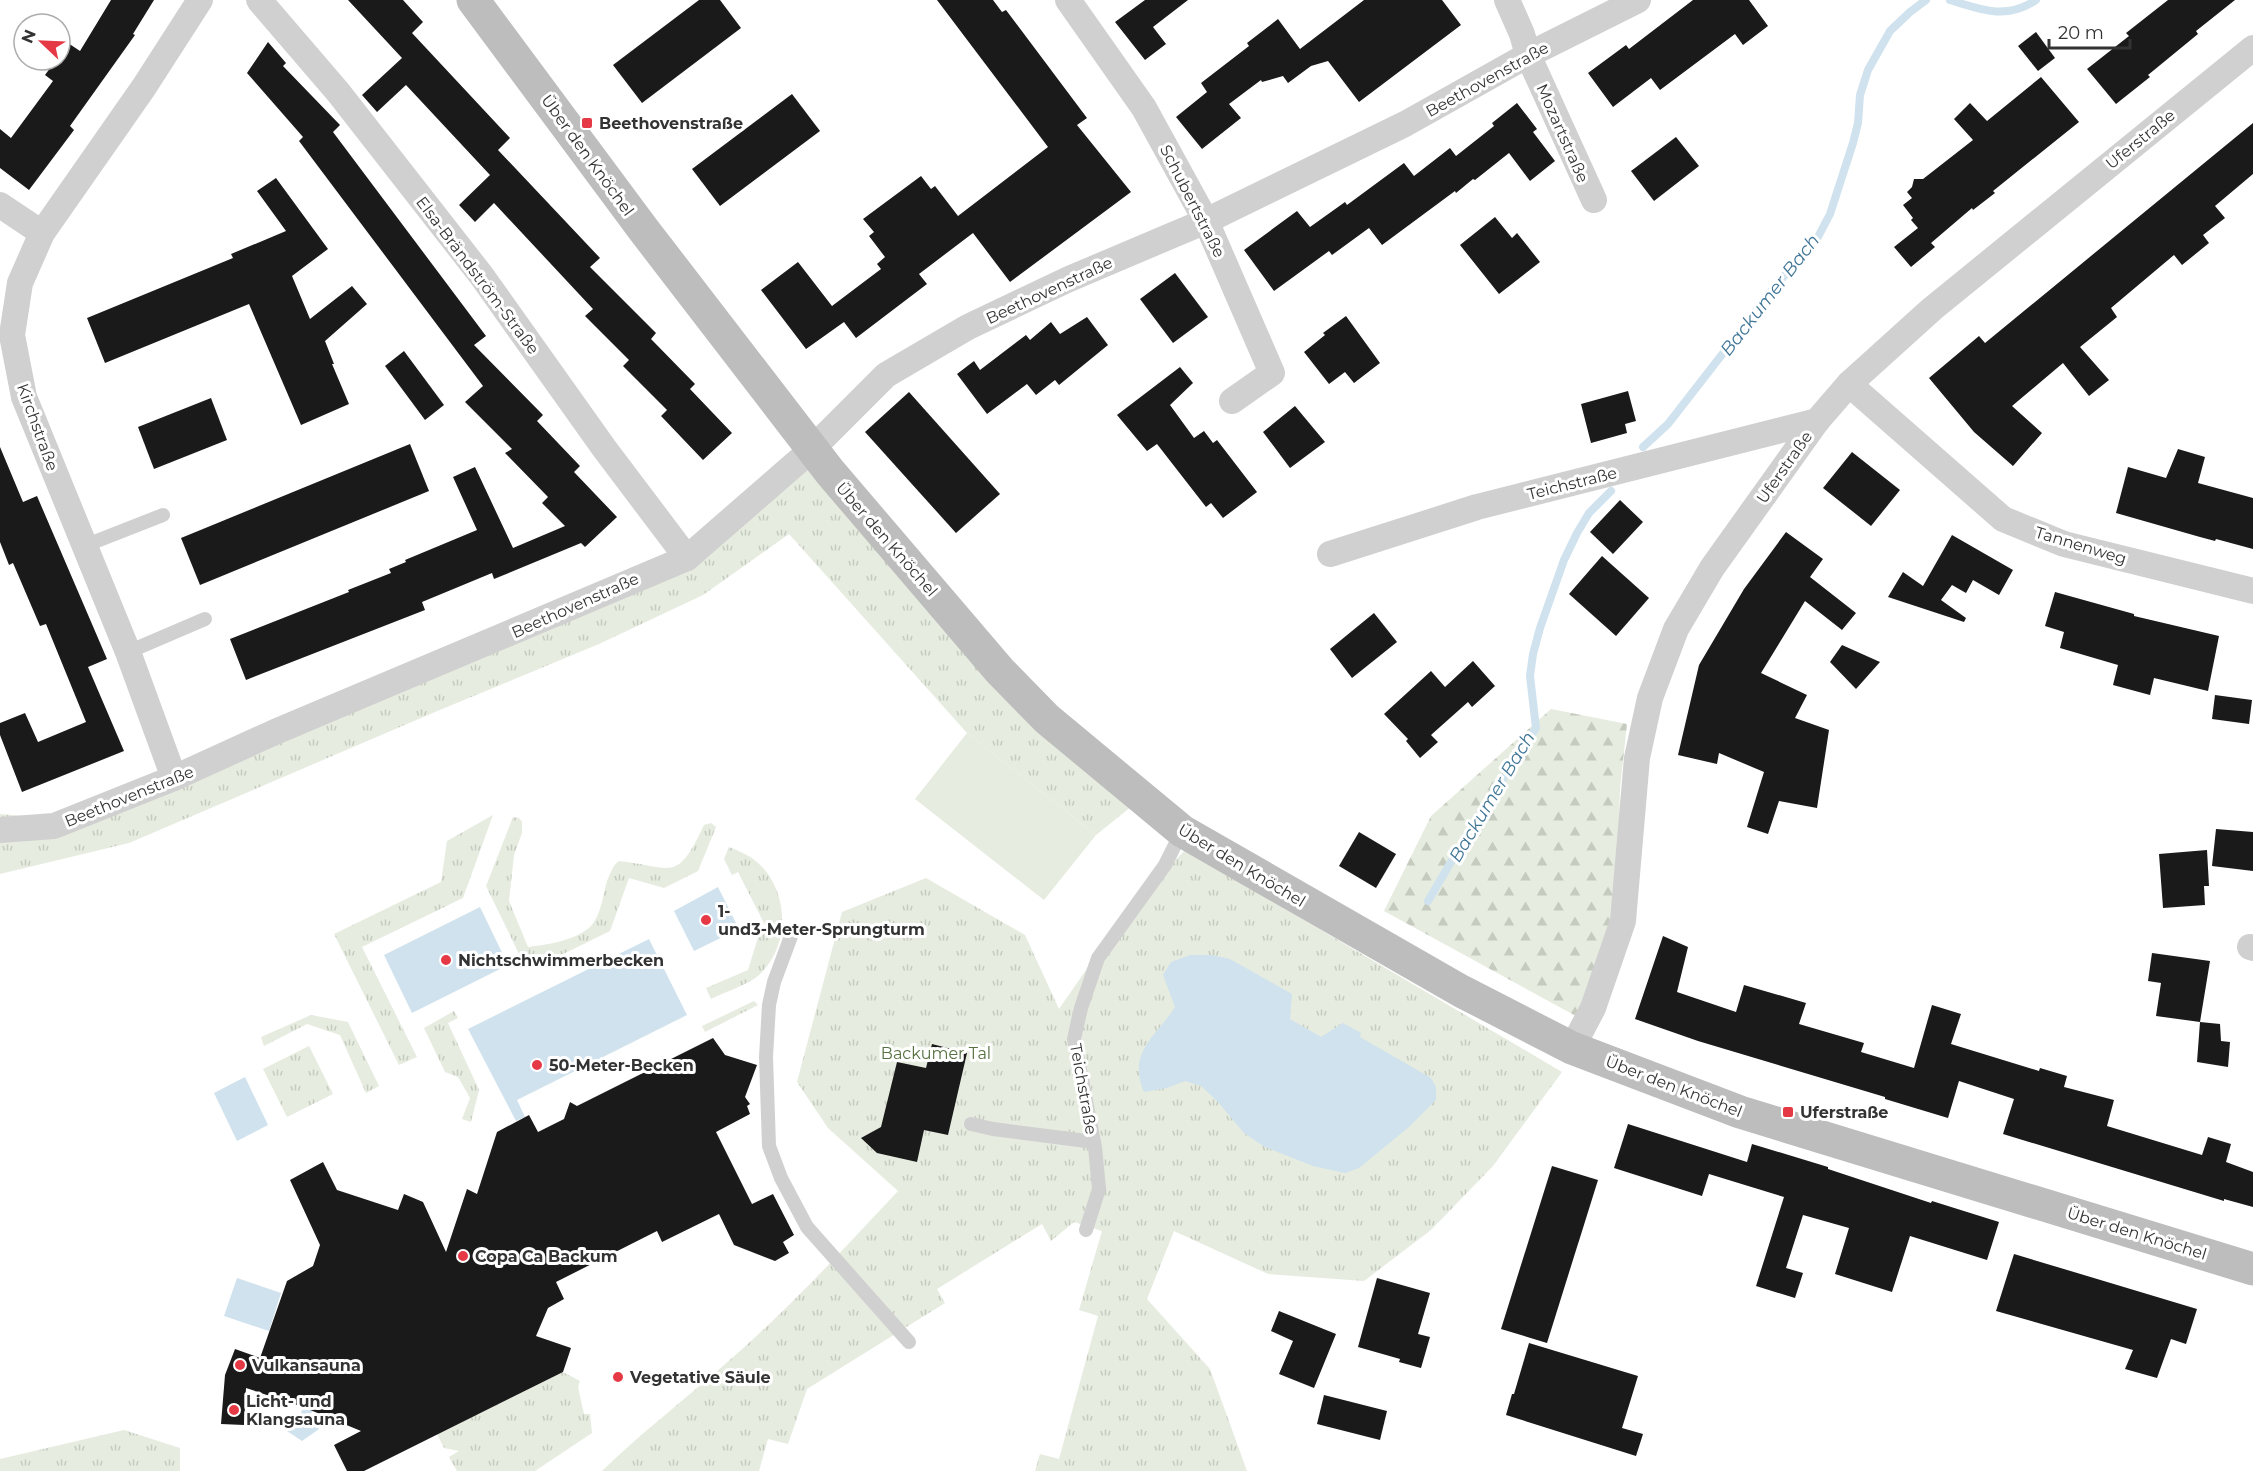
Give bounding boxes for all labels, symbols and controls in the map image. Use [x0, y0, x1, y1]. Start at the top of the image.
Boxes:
north arrow [12, 12, 72, 72]
scale bar [2049, 12, 2130, 50]
text: 20 m [2058, 22, 2104, 44]
text: N [17, 27, 40, 46]
street label: Beethovenstraße [1423, 38, 1552, 121]
street label: Mozartstraße [1532, 81, 1593, 185]
street label: Über den Knöchel [537, 90, 639, 220]
street label: Uferstraße [2102, 106, 2179, 173]
place label: Beethovenstraße [599, 114, 743, 133]
marker: Beethovenstraße [580, 116, 594, 130]
street label: Schubertstraße [1156, 142, 1229, 261]
street label: Elsa-Brändström-Straße [412, 193, 543, 358]
water label: Backumer Bach [1716, 230, 1824, 360]
street label: Beethovenstraße [983, 253, 1115, 328]
street label: Kirchstraße [13, 381, 62, 473]
street label: Uferstraße [1753, 427, 1816, 507]
street label: Teichstraße [1525, 463, 1619, 504]
street label: Über den Knöchel [832, 478, 942, 600]
street label: Tannenweg [2033, 523, 2129, 568]
street label: Beethovenstraße [509, 569, 642, 642]
water label: Backumer Bach [1444, 728, 1540, 866]
street label: Beethovenstraße [62, 762, 196, 831]
street label: Über den Knöchel [1175, 819, 1309, 911]
place label: 1- und3-Meter-Sprungturm [718, 902, 925, 939]
marker: 1- und3-Meter-Sprungturm [699, 913, 713, 927]
place label: Nichtschwimmerbecken [458, 951, 664, 970]
marker: Nichtschwimmerbecken [439, 953, 453, 967]
street label: Teichstraße [1066, 1042, 1101, 1136]
park label: Backumer Tal [881, 1044, 991, 1063]
street label: Über den Knöchel [1603, 1051, 1745, 1121]
place label: 50-Meter-Becken [549, 1056, 694, 1075]
marker: 50-Meter-Becken [530, 1058, 544, 1072]
place label: Uferstraße [1800, 1103, 1888, 1122]
marker: Uferstraße [1781, 1105, 1795, 1119]
street label: Über den Knöchel [2065, 1202, 2209, 1264]
place label: Copa Ca Backum [475, 1247, 618, 1266]
marker: Copa Ca Backum [456, 1249, 470, 1263]
place label: Vulkansauna [251, 1356, 361, 1375]
marker: Vulkansauna [233, 1358, 247, 1372]
place label: Vegetative Säule [629, 1368, 771, 1387]
marker: Vegetative Säule [611, 1370, 625, 1384]
place label: Licht- und Klangsauna [246, 1392, 345, 1429]
marker: Licht- und Klangsauna [227, 1403, 241, 1417]

